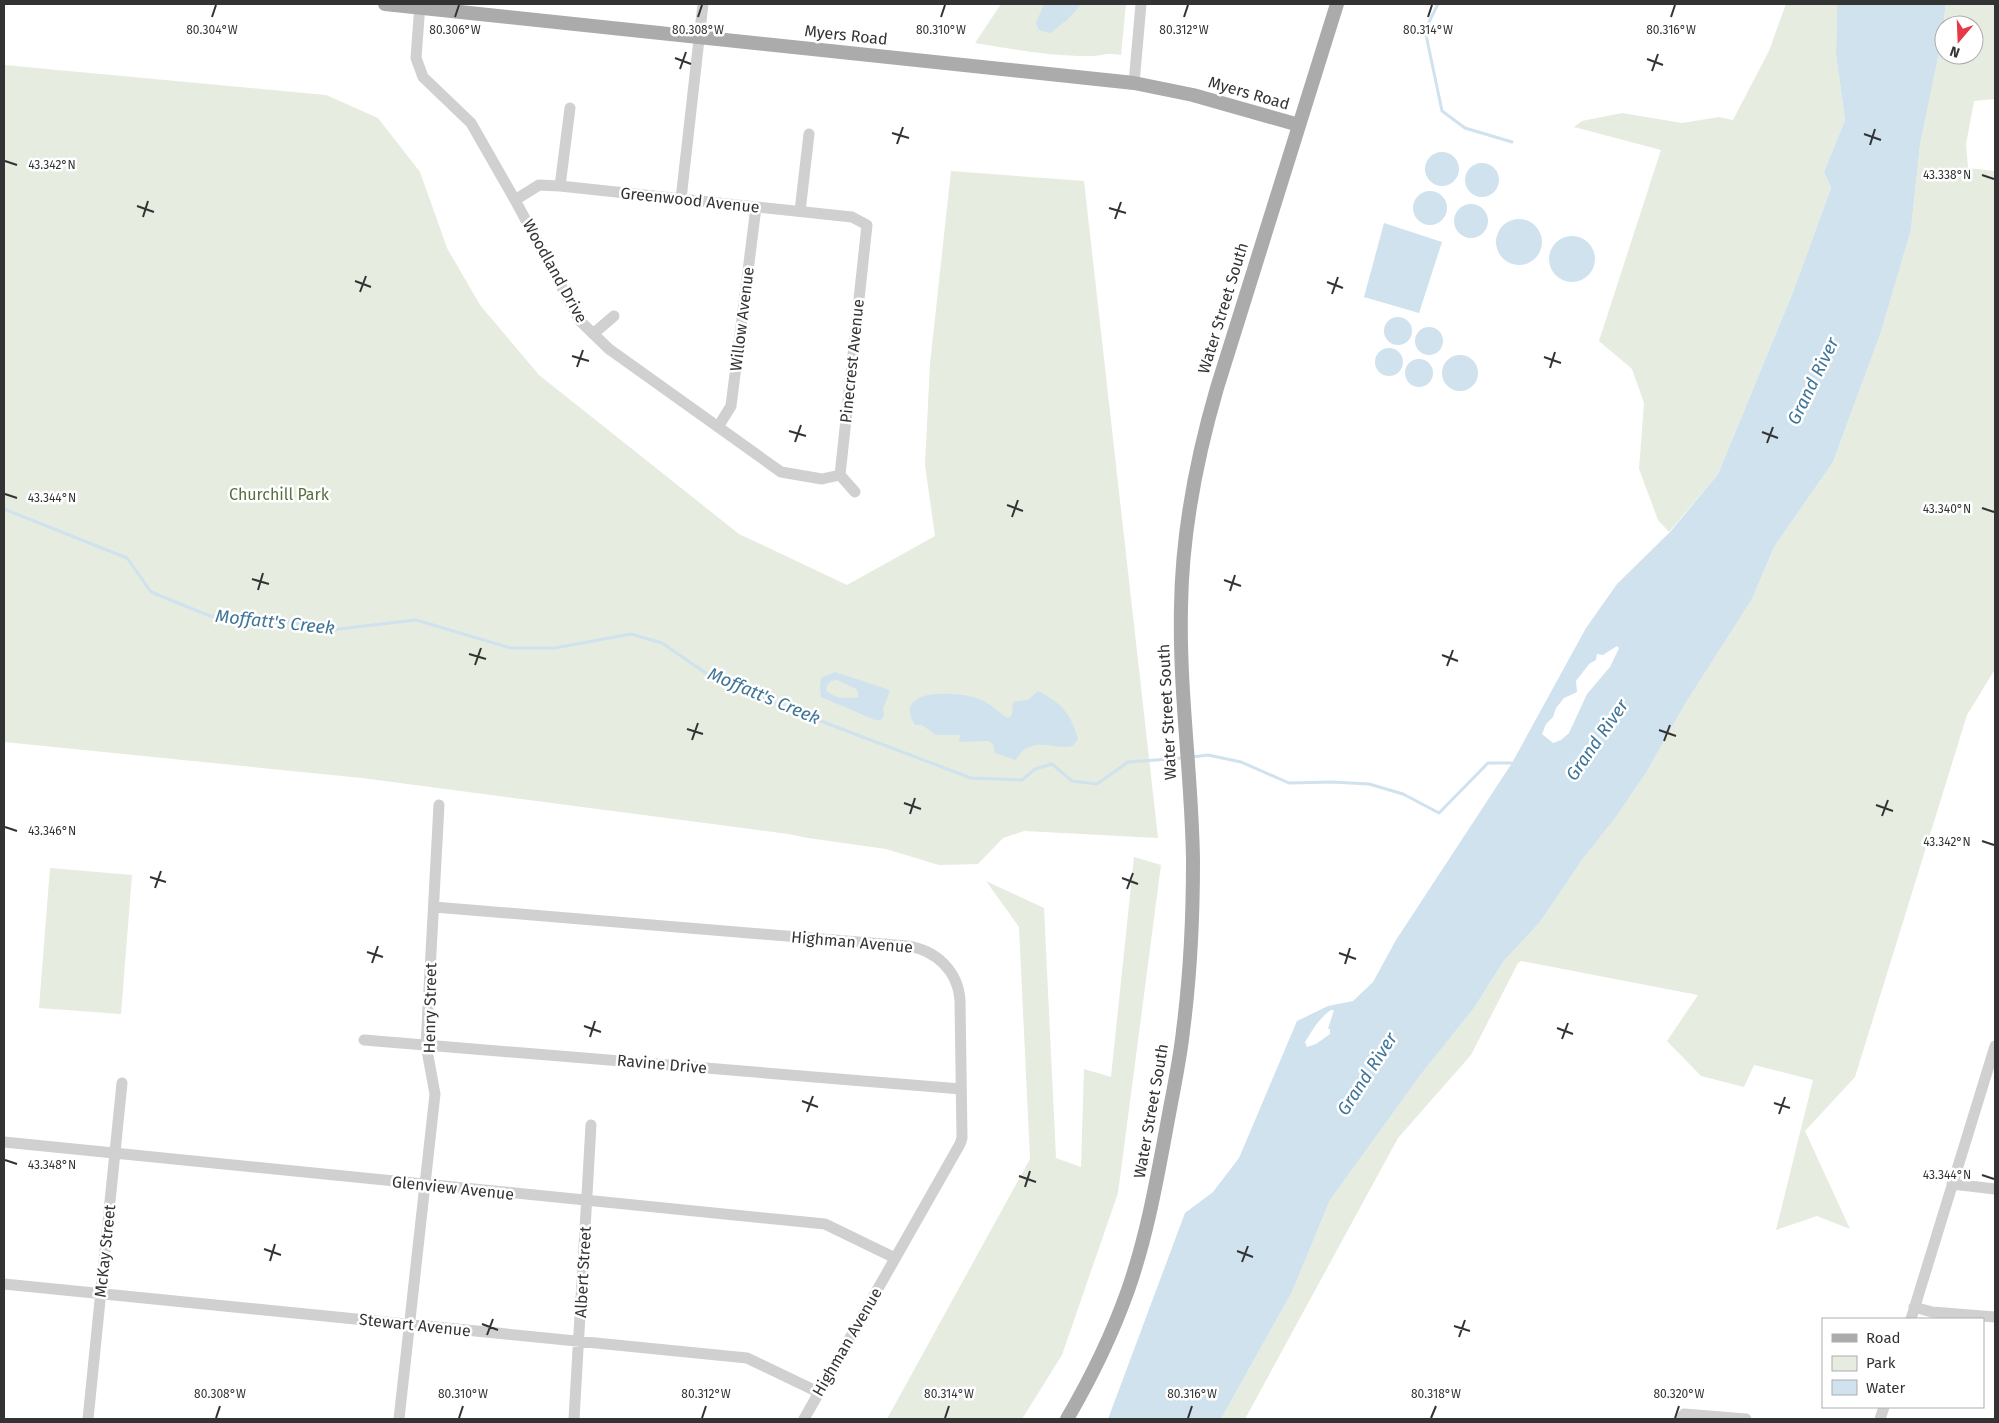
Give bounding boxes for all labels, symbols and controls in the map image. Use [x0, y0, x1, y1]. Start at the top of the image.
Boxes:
north arrow [1934, 15, 1984, 65]
street label: Myers Road [803, 21, 889, 49]
text: 80.304°W [186, 23, 238, 37]
text: 80.306°W [429, 23, 481, 37]
text: 80.308°W [672, 23, 724, 37]
text: 80.310°W [916, 23, 966, 37]
text: 80.312°W [1159, 23, 1209, 37]
text: 80.314°W [1403, 23, 1453, 37]
text: 80.316°W [1646, 23, 1696, 37]
text: N [1948, 42, 1962, 61]
street label: Myers Road [1206, 72, 1292, 114]
text: 43.342°N [28, 158, 76, 172]
text: 43.338°N [1923, 168, 1971, 182]
street label: Greenwood Avenue [620, 183, 760, 217]
street label: Woodland Drive [519, 216, 591, 326]
street label: Water Street South [1194, 240, 1252, 376]
street label: Willow Avenue [726, 266, 758, 372]
street label: Pinecrest Avenue [836, 298, 868, 424]
water label: Grand River [1782, 333, 1844, 428]
park label: Churchill Park [229, 485, 330, 504]
text: 43.344°N [28, 491, 76, 505]
text: 43.340°N [1923, 502, 1971, 516]
water label: Moffatt's Creek [214, 605, 336, 639]
street label: Water Street South [1154, 643, 1180, 781]
water label: Moffatt's Creek [705, 662, 824, 730]
water label: Grand River [1561, 694, 1634, 785]
text: 43.346°N [28, 824, 76, 838]
text: 43.342°N [1923, 835, 1971, 849]
street label: Highman Avenue [790, 927, 914, 957]
street label: Henry Street [420, 962, 440, 1054]
water label: Grand River [1332, 1028, 1402, 1119]
street label: Water Street South [1130, 1042, 1172, 1180]
street label: Ravine Drive [616, 1051, 708, 1077]
text: 43.348°N [28, 1158, 76, 1172]
text: 43.344°N [1923, 1168, 1971, 1182]
street label: Glenview Avenue [391, 1172, 515, 1204]
street label: McKay Street [91, 1203, 119, 1298]
street label: Albert Street [571, 1226, 595, 1318]
street label: Highman Avenue [808, 1284, 886, 1400]
street label: Stewart Avenue [358, 1310, 472, 1340]
legend [1822, 1318, 1984, 1408]
text: Road [1866, 1329, 1901, 1347]
text: Park [1866, 1354, 1896, 1372]
text: Water [1866, 1379, 1905, 1397]
text: 80.308°W [194, 1387, 246, 1401]
text: 80.310°W [438, 1387, 488, 1401]
text: 80.312°W [681, 1387, 731, 1401]
text: 80.314°W [924, 1387, 974, 1401]
text: 80.316°W [1167, 1387, 1217, 1401]
text: 80.318°W [1411, 1387, 1461, 1401]
text: 80.320°W [1654, 1387, 1705, 1401]

